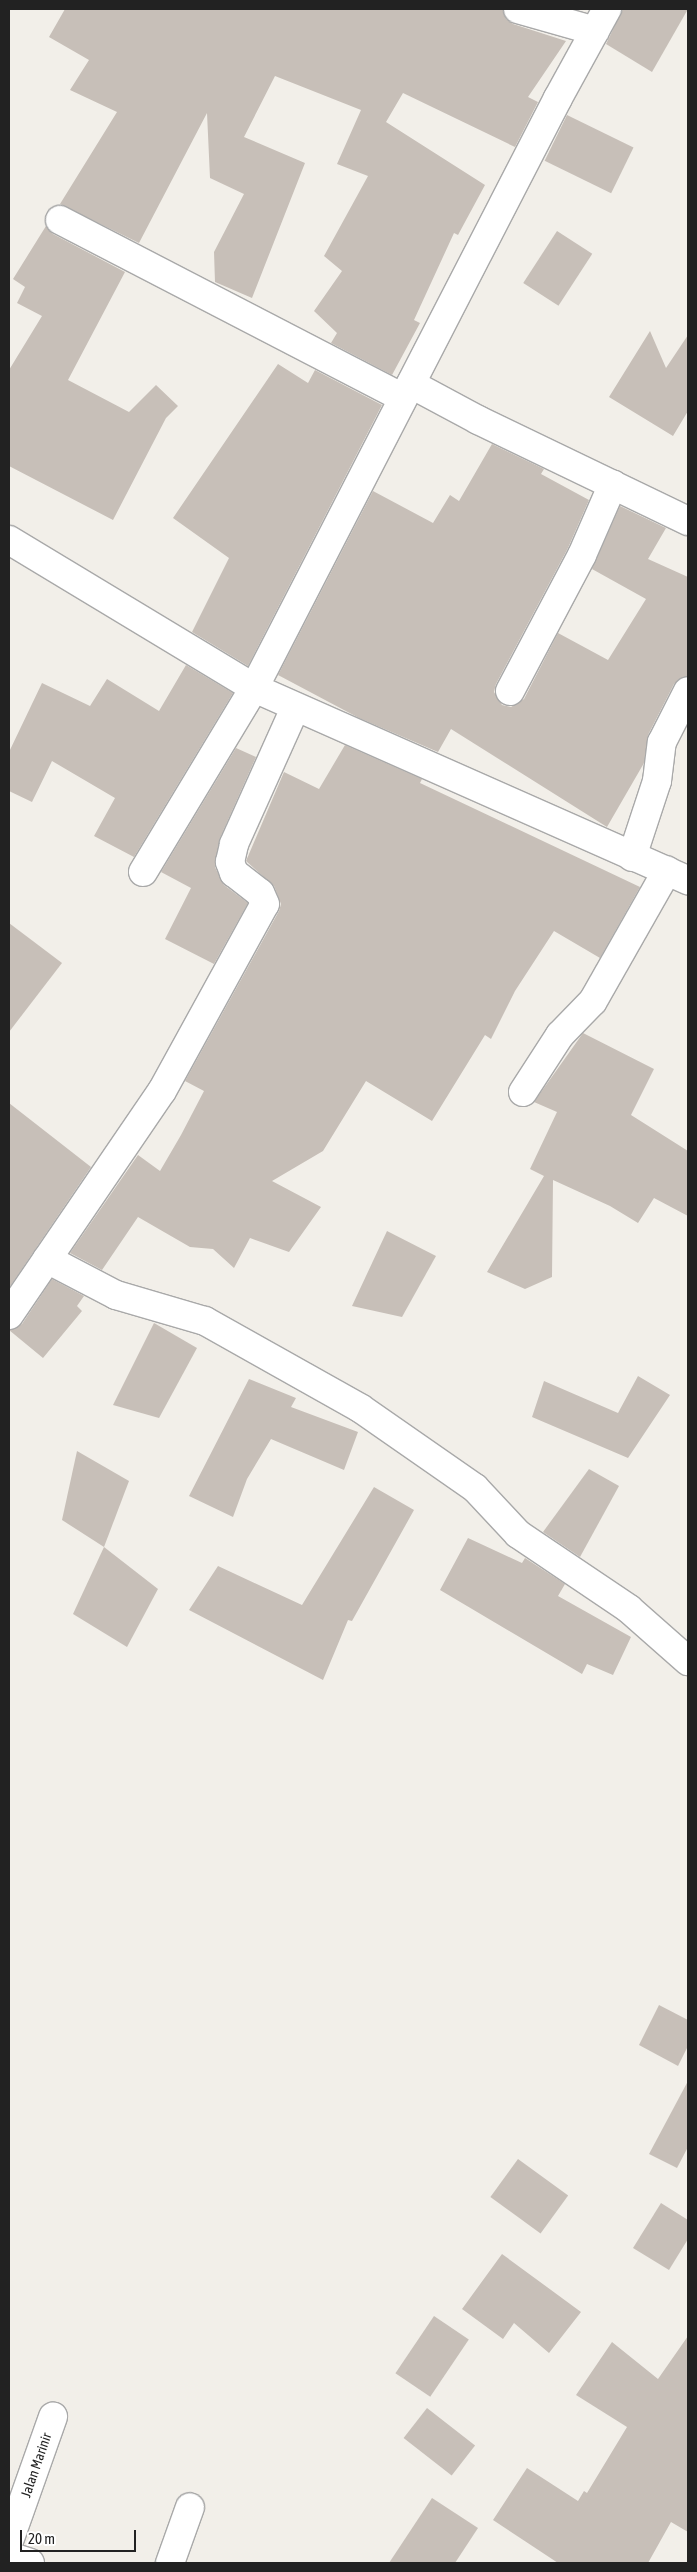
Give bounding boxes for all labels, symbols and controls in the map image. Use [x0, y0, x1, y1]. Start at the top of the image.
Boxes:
street label: Jalan Marinir [17, 2430, 55, 2500]
scale bar [22, 2520, 139, 2552]
text: 20 m [28, 2530, 55, 2547]

